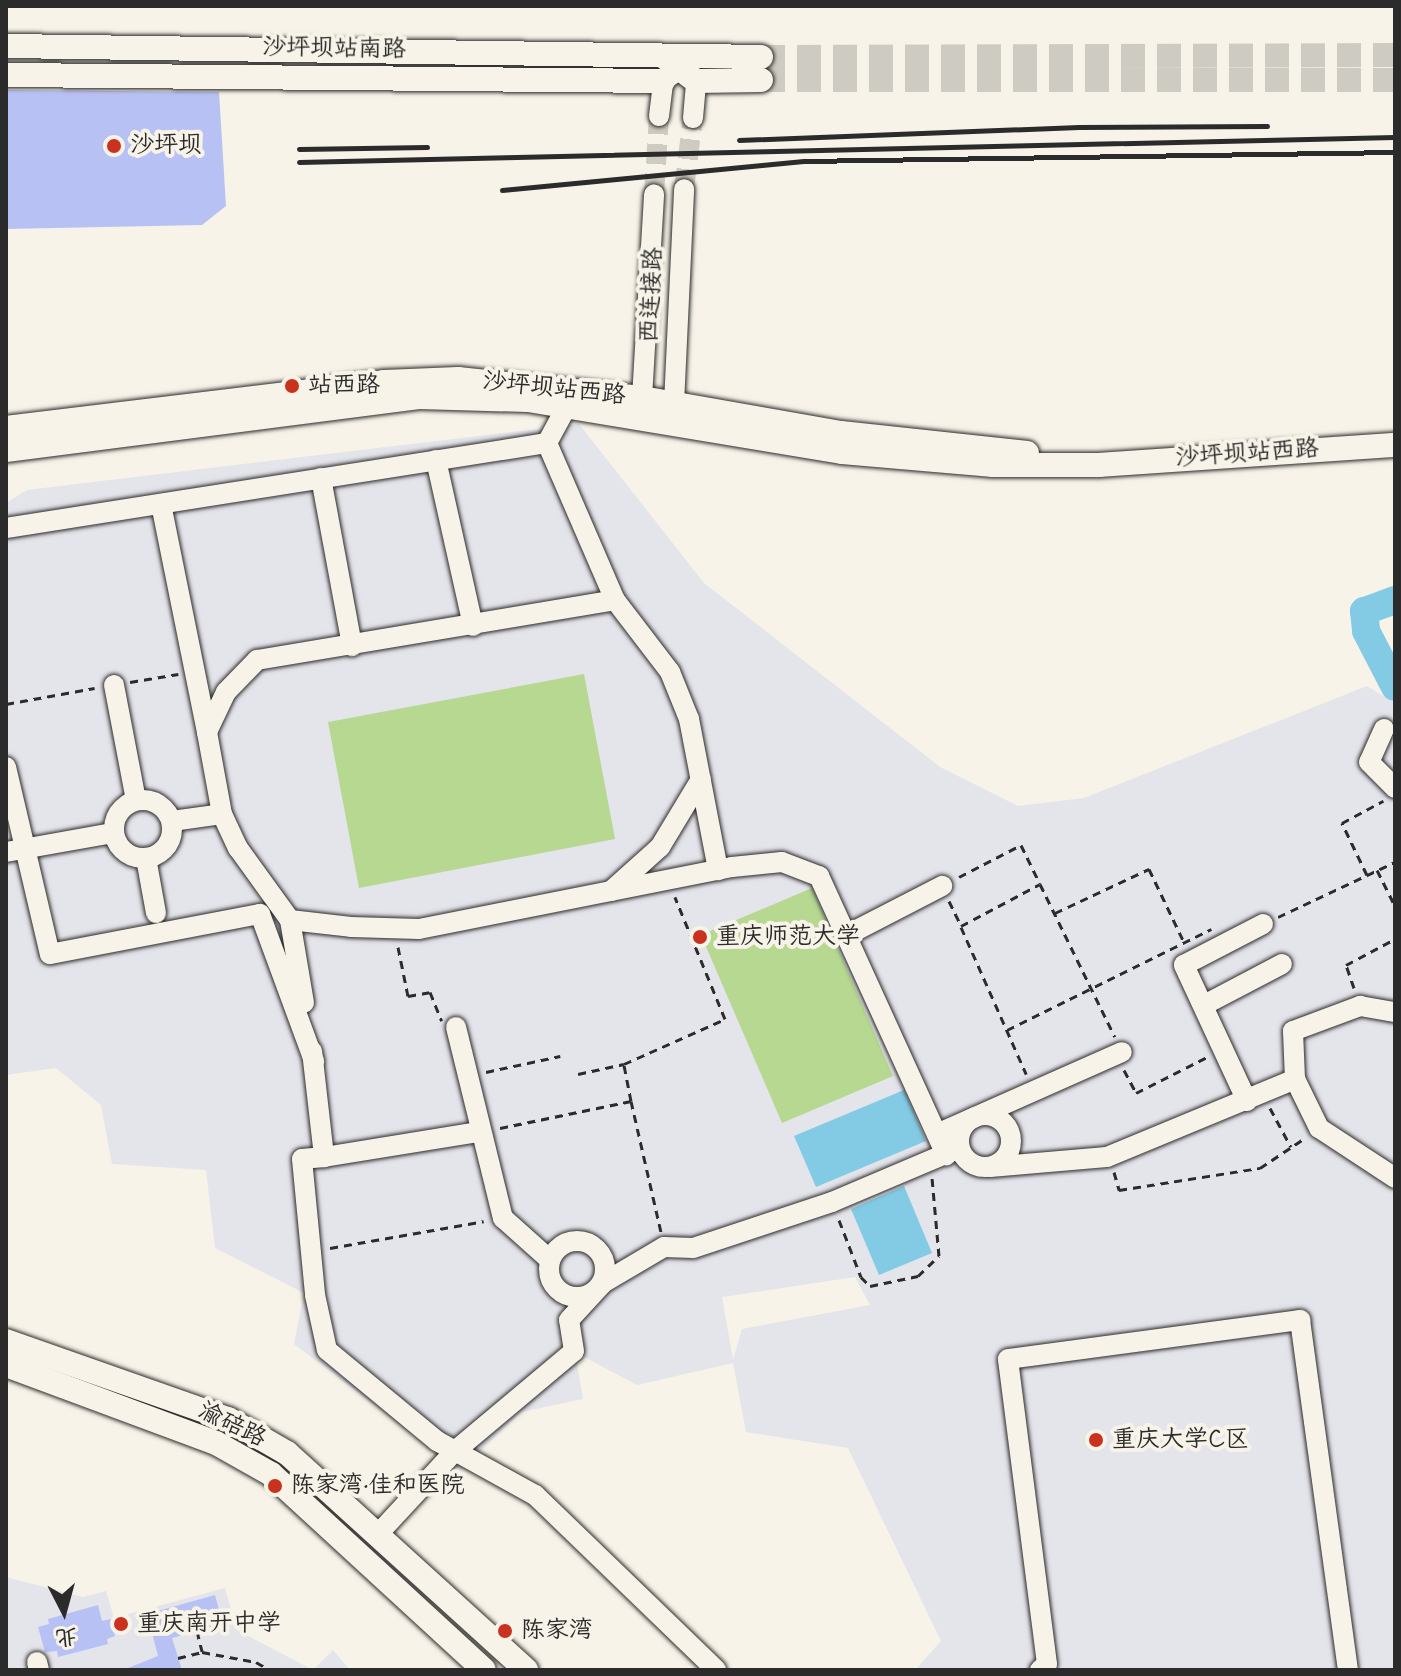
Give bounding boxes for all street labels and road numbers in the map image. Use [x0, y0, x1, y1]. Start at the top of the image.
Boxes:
street label: 沙坪坝站南路 [262, 33, 406, 65]
street label: 西连接路 [635, 246, 669, 344]
street label: 沙坪坝站西路 [481, 367, 627, 411]
street label: 沙坪坝站西路 [1174, 435, 1320, 473]
street label: 渝碚路 [193, 1396, 271, 1454]

